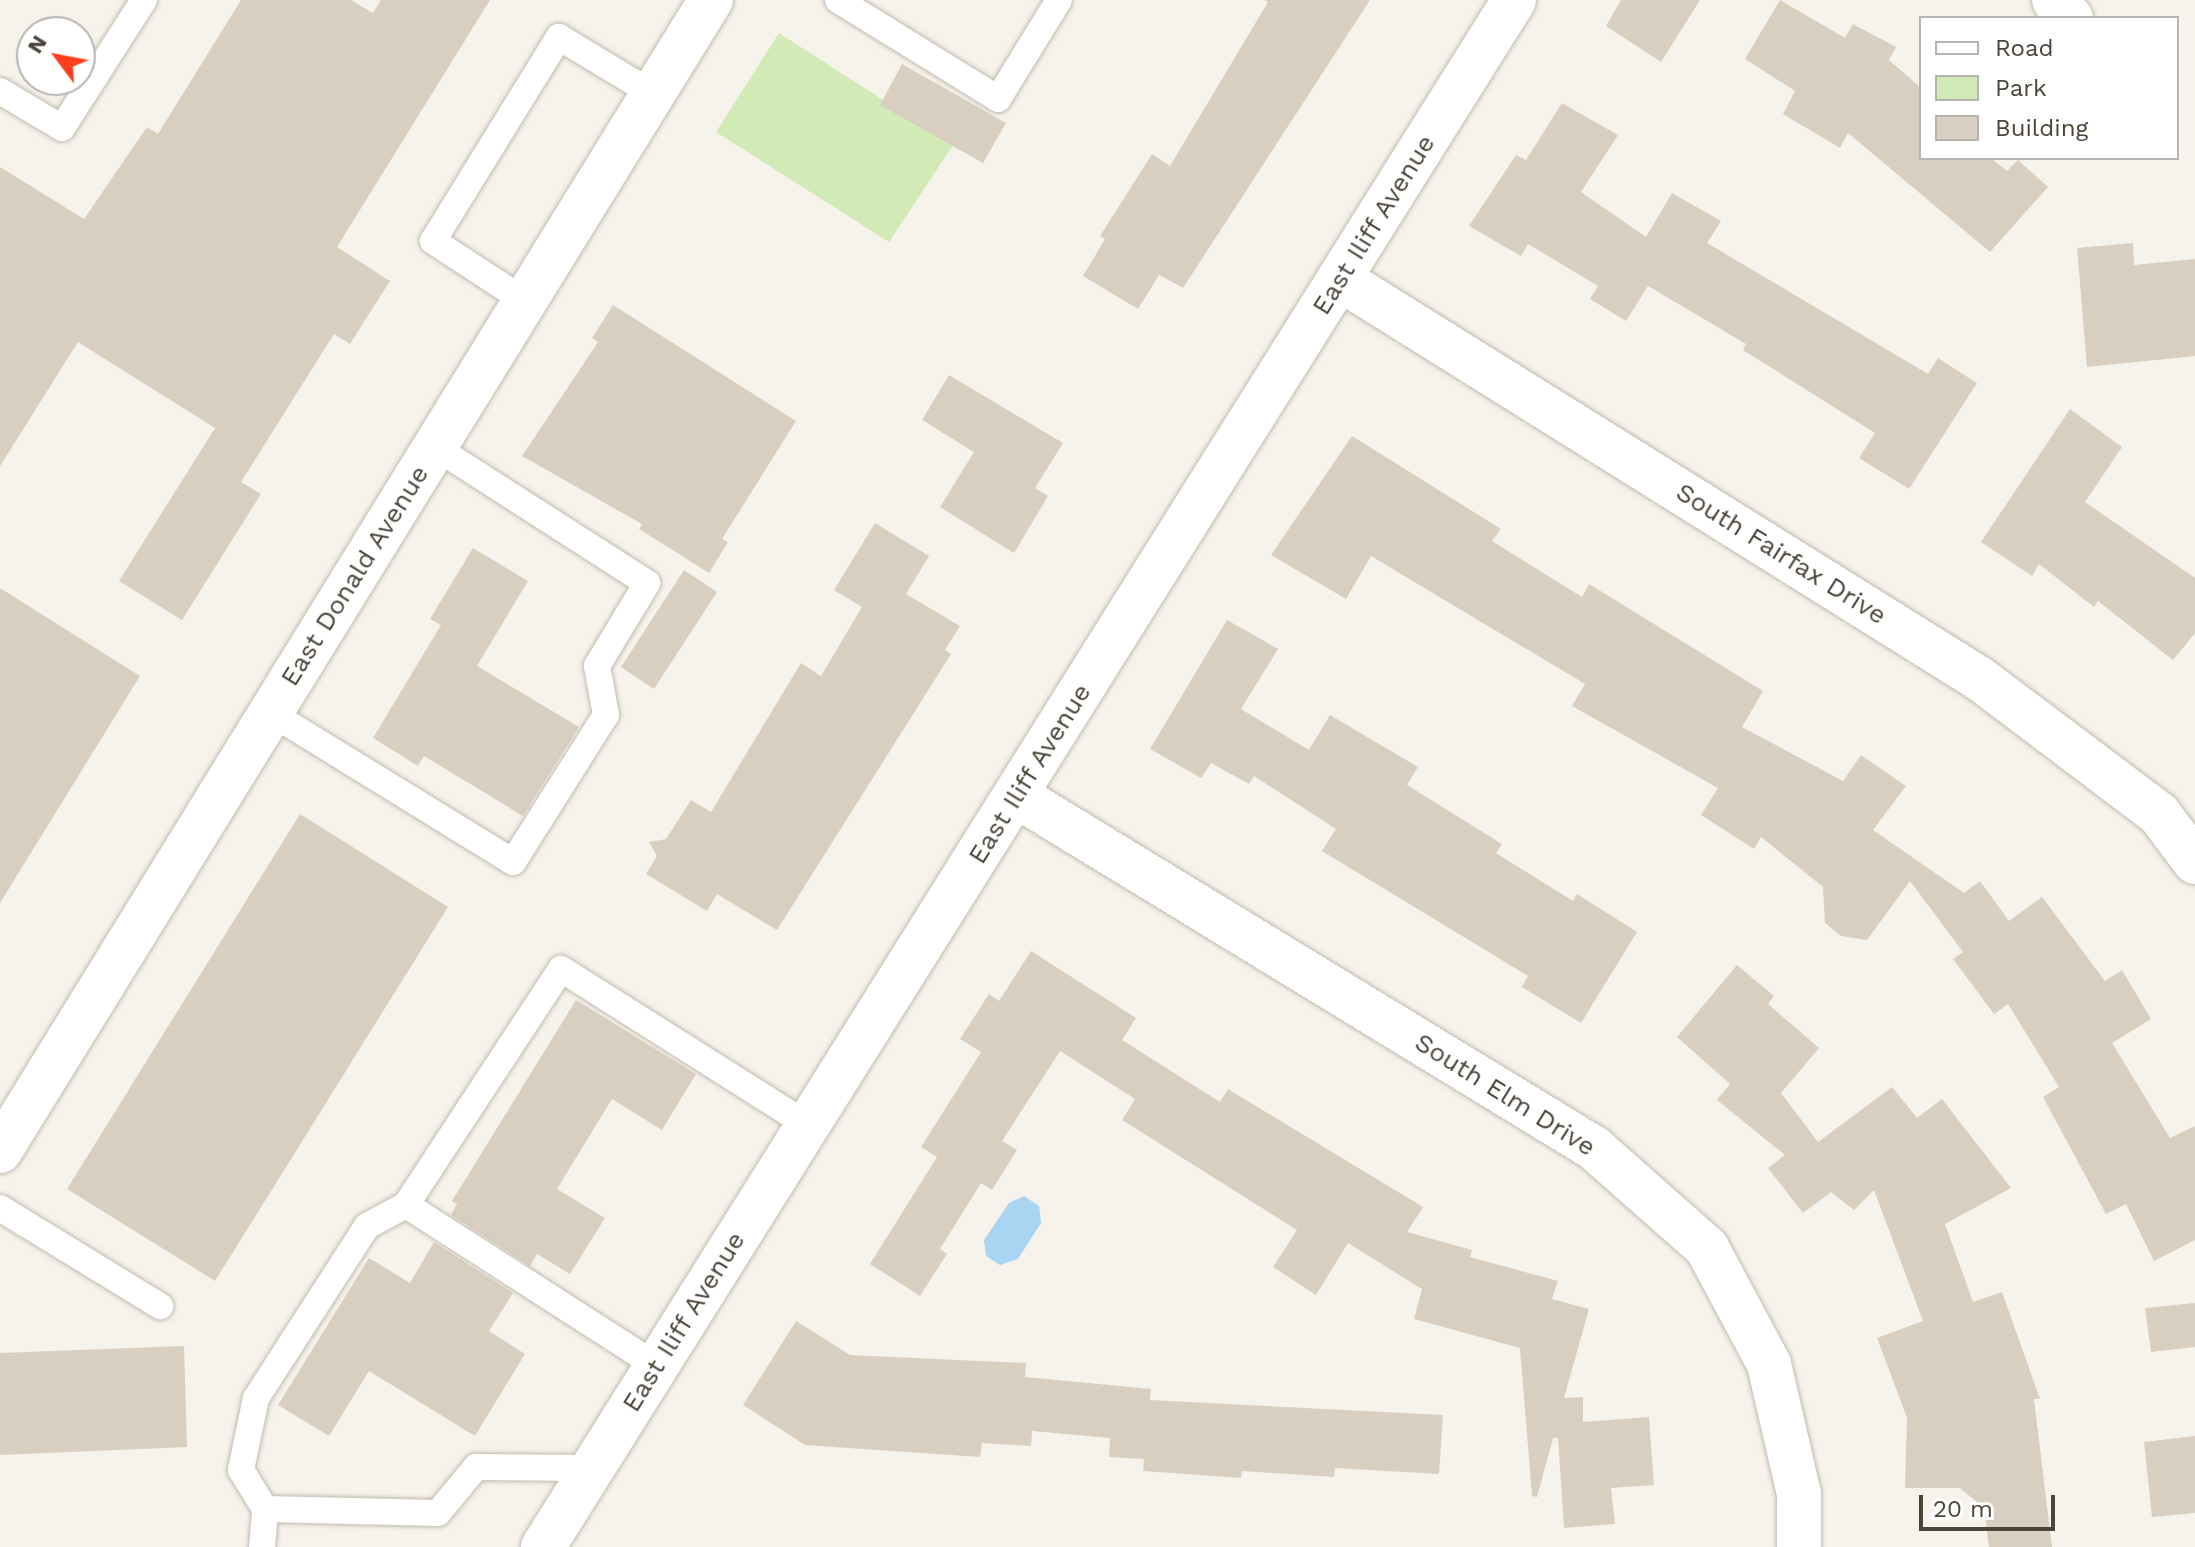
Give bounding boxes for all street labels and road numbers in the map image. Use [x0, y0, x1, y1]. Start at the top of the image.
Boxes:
street label: East Iliff Avenue [1306, 128, 1442, 322]
street label: East Donald Avenue [274, 460, 436, 692]
street label: South Fairfax Drive [1670, 477, 1892, 631]
street label: East Iliff Avenue [962, 677, 1098, 871]
street label: South Elm Drive [1409, 1027, 1601, 1163]
street label: East Iliff Avenue [616, 1225, 752, 1419]

